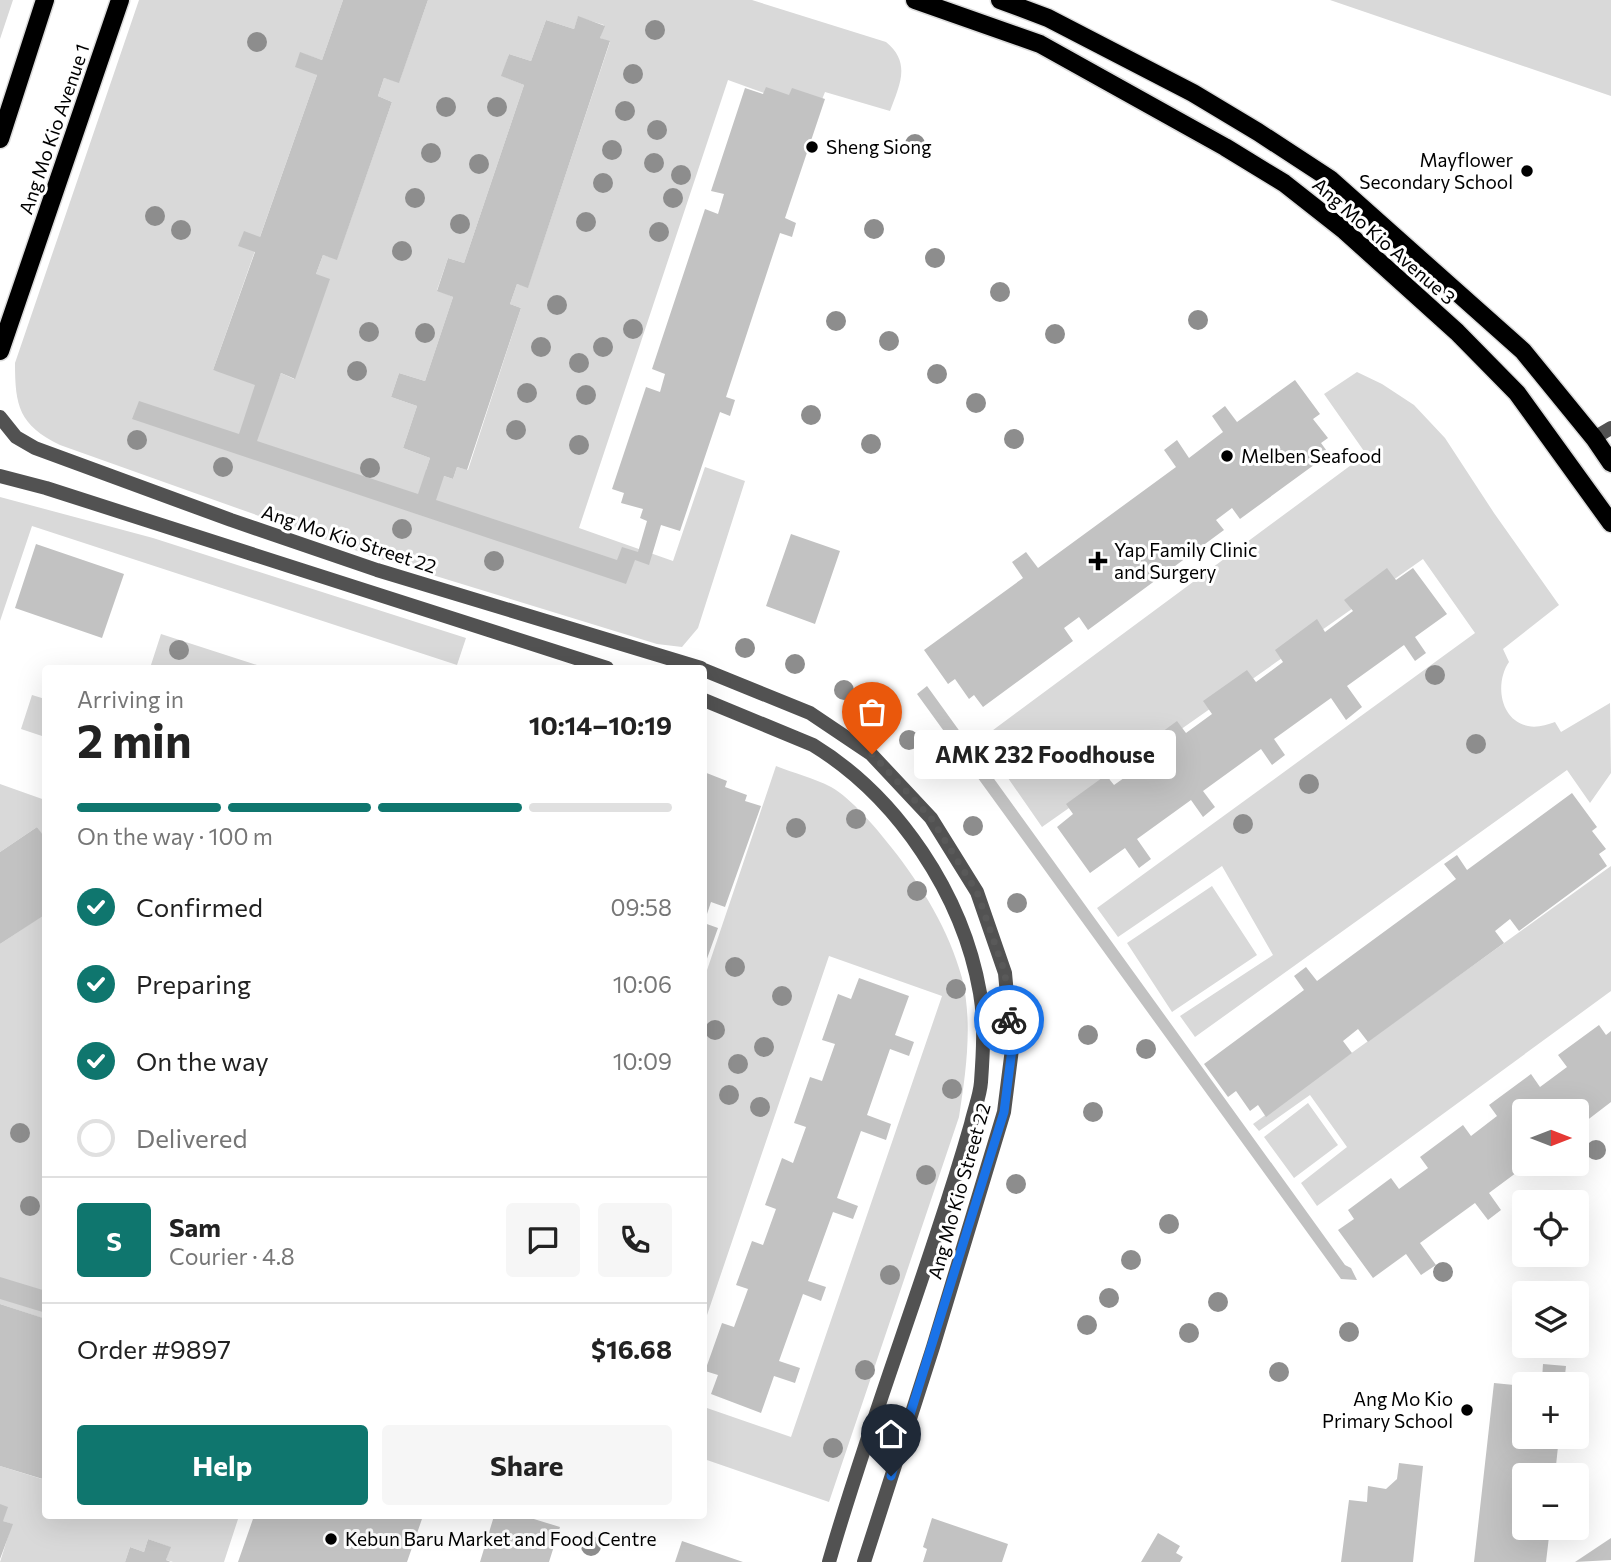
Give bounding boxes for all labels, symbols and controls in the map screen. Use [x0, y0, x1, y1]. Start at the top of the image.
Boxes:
street label: Ang Mo Kio Avenue 1 [14, 41, 94, 217]
place label: Sheng Siong [826, 135, 931, 158]
marker: Sheng Siong [804, 139, 820, 155]
place label: Mayflower Secondary School [1359, 148, 1513, 193]
marker: Mayflower Secondary School [1519, 163, 1535, 179]
street label: Ang Mo Kio Avenue 3 [1308, 172, 1460, 309]
place label: Melben Seafood [1241, 444, 1382, 467]
marker: Melben Seafood [1219, 448, 1235, 464]
street label: Ang Mo Kio Street 22 [259, 499, 439, 578]
place label: Yap Family Clinic and Surgery [1114, 538, 1257, 583]
marker: Yap Family Clinic and Surgery [1088, 551, 1108, 571]
pin [842, 682, 902, 754]
text: Arriving in [77, 685, 184, 713]
icon: bag [853, 693, 891, 731]
text: 10:14–10:19 [529, 709, 672, 740]
text: 2 min [77, 711, 192, 767]
callout: AMK 232 Foodhouse [914, 730, 1176, 778]
text: AMK 232 Foodhouse [935, 740, 1155, 768]
text: On the way · 100 m [77, 822, 273, 850]
icon: check [77, 888, 115, 926]
text: Confirmed [136, 891, 263, 922]
text: 09:58 [610, 893, 672, 921]
icon: check [77, 965, 115, 1003]
text: Preparing [136, 968, 251, 999]
text: 10:06 [613, 970, 672, 998]
courier [974, 985, 1044, 1055]
icon: bike [990, 1001, 1028, 1039]
icon: check [77, 1042, 115, 1080]
text: On the way [136, 1045, 269, 1076]
text: 10:09 [613, 1047, 672, 1075]
north arrow [1512, 1099, 1589, 1176]
map controls [1512, 1099, 1589, 1540]
street label: Ang Mo Kio Street 22 [922, 1100, 995, 1282]
text: Delivered [136, 1122, 247, 1153]
button: locate [1512, 1190, 1589, 1267]
button: chat [506, 1203, 580, 1277]
button: phone [598, 1203, 672, 1277]
text: Sam [169, 1211, 221, 1242]
text: S [106, 1225, 122, 1256]
text: Courier · 4.8 [169, 1242, 295, 1270]
button: layers [1512, 1281, 1589, 1358]
text: Order #9897 [77, 1333, 231, 1364]
text: $16.68 [591, 1333, 672, 1364]
button: + [1512, 1372, 1589, 1449]
place label: Ang Mo Kio Primary School [1322, 1387, 1453, 1432]
marker: Ang Mo Kio Primary School [1459, 1402, 1475, 1418]
pin [861, 1404, 921, 1476]
icon: home [872, 1415, 910, 1453]
button: Help [77, 1425, 368, 1505]
button: Share [382, 1425, 672, 1505]
button: − [1512, 1463, 1589, 1540]
place label: Kebun Baru Market and Food Centre [345, 1527, 656, 1550]
marker: Kebun Baru Market and Food Centre [323, 1531, 339, 1547]

